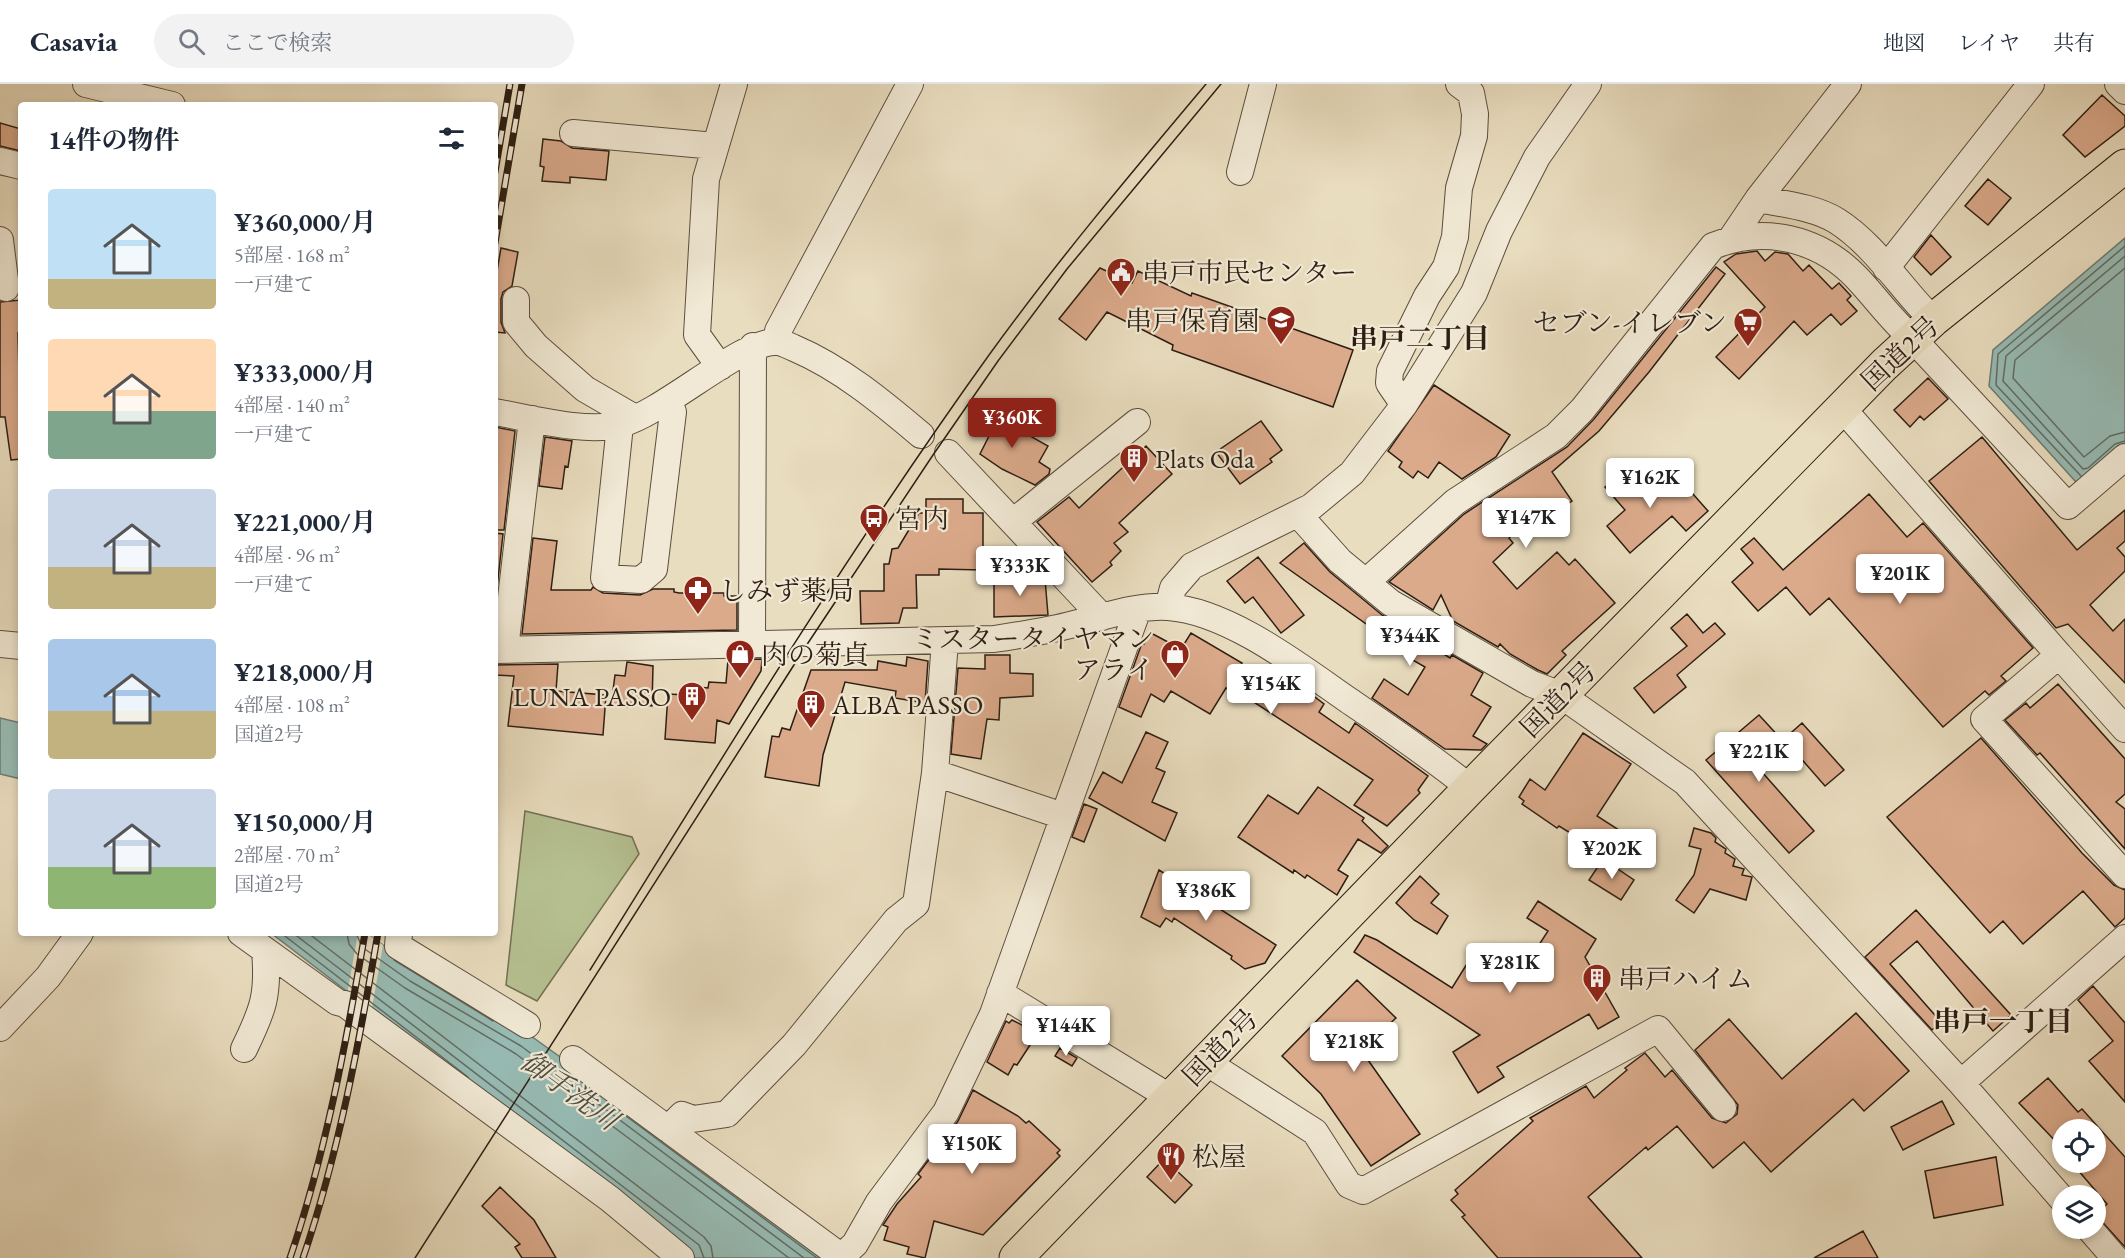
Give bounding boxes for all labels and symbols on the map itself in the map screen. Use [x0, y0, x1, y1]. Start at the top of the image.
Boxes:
place label: 串戸市民センター [1142, 255, 1357, 290]
public building icon: 串戸市民センター [1105, 256, 1137, 298]
place label: 串戸保育園 [1125, 303, 1260, 338]
school or university icon: 串戸保育園 [1265, 304, 1297, 346]
place label: セブン-イレブン [1533, 305, 1727, 340]
supermarket icon: セブン-イレブン [1732, 306, 1764, 348]
street label: 国道2号 [1854, 308, 1946, 398]
district label: 串戸二丁目 [1350, 320, 1490, 356]
pin: ¥360K [970, 398, 1054, 449]
place label: Plats Oda [1155, 441, 1255, 476]
building icon: Plats Oda [1118, 442, 1150, 484]
pin: ¥162K [1608, 458, 1692, 509]
pin: ¥147K [1484, 498, 1568, 549]
place label: 宮内 [895, 501, 949, 536]
bus stop icon: 宮内 [858, 502, 890, 544]
pin: ¥333K [978, 546, 1062, 597]
pin: ¥201K [1858, 554, 1942, 605]
place label: しみず薬局 [719, 573, 854, 608]
pharmacy icon: しみず薬局 [682, 574, 714, 616]
pin: ¥344K [1368, 616, 1452, 667]
place label: ミスタータイヤマン アライ [912, 621, 1154, 687]
place label: 肉の菊貞 [761, 637, 869, 672]
shop icon: 肉の菊貞 [724, 638, 756, 680]
shop icon: ミスタータイヤマン アライ [1159, 638, 1191, 680]
street label: 国道2号 [1512, 653, 1604, 745]
pin: ¥154K [1229, 664, 1313, 715]
place label: LUNA PASSO [513, 679, 671, 714]
building icon: LUNA PASSO [676, 680, 708, 722]
place label: ALBA PASSO [831, 687, 983, 722]
building icon: ALBA PASSO [795, 688, 827, 730]
pin: ¥221K [1717, 732, 1801, 783]
pin: ¥202K [1570, 829, 1654, 880]
pin: ¥386K [1164, 871, 1248, 922]
pin: ¥281K [1468, 943, 1552, 994]
place label: 串戸ハイム [1618, 961, 1753, 996]
building icon: 串戸ハイム [1581, 962, 1613, 1004]
street label: 国道2号 [1175, 1001, 1265, 1093]
district label: 串戸一丁目 [1933, 1003, 2073, 1039]
pin: ¥144K [1024, 1006, 1108, 1057]
pin: ¥218K [1312, 1022, 1396, 1073]
water label: 御手洗川 [514, 1043, 628, 1139]
pin: ¥150K [930, 1124, 1014, 1175]
place label: 松屋 [1192, 1139, 1246, 1174]
restaurant icon: 松屋 [1155, 1140, 1187, 1182]

